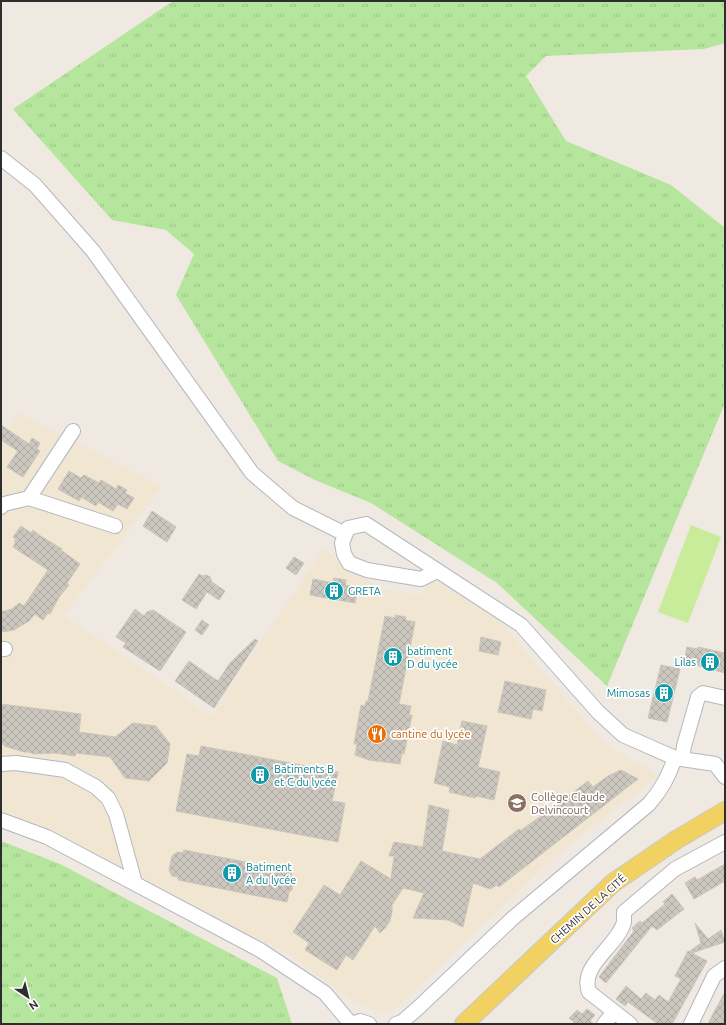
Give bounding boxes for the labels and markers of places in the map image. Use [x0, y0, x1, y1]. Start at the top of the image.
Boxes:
building icon: GRETA [323, 580, 345, 602]
place label: GRETA [348, 585, 382, 597]
place label: batiment D du lycée [407, 645, 458, 670]
building icon: batiment D du lycée [382, 646, 404, 668]
building icon: Lilas [699, 651, 721, 673]
place label: Lilas [674, 656, 696, 668]
building icon: Mimosas [653, 682, 675, 704]
place label: Mimosas [607, 687, 650, 699]
restaurant icon: cantine du lycée [366, 723, 388, 745]
place label: cantine du lycée [391, 728, 471, 740]
place label: Batiments B et C du lycée [274, 763, 337, 788]
building icon: Batiments B et C du lycée [249, 764, 271, 786]
place label: Collège Claude Delvincourt [531, 791, 605, 816]
school or university icon: Collège Claude Delvincourt [506, 792, 528, 814]
place label: Batiment A du lycée [246, 861, 296, 886]
building icon: Batiment A du lycée [221, 862, 243, 884]

